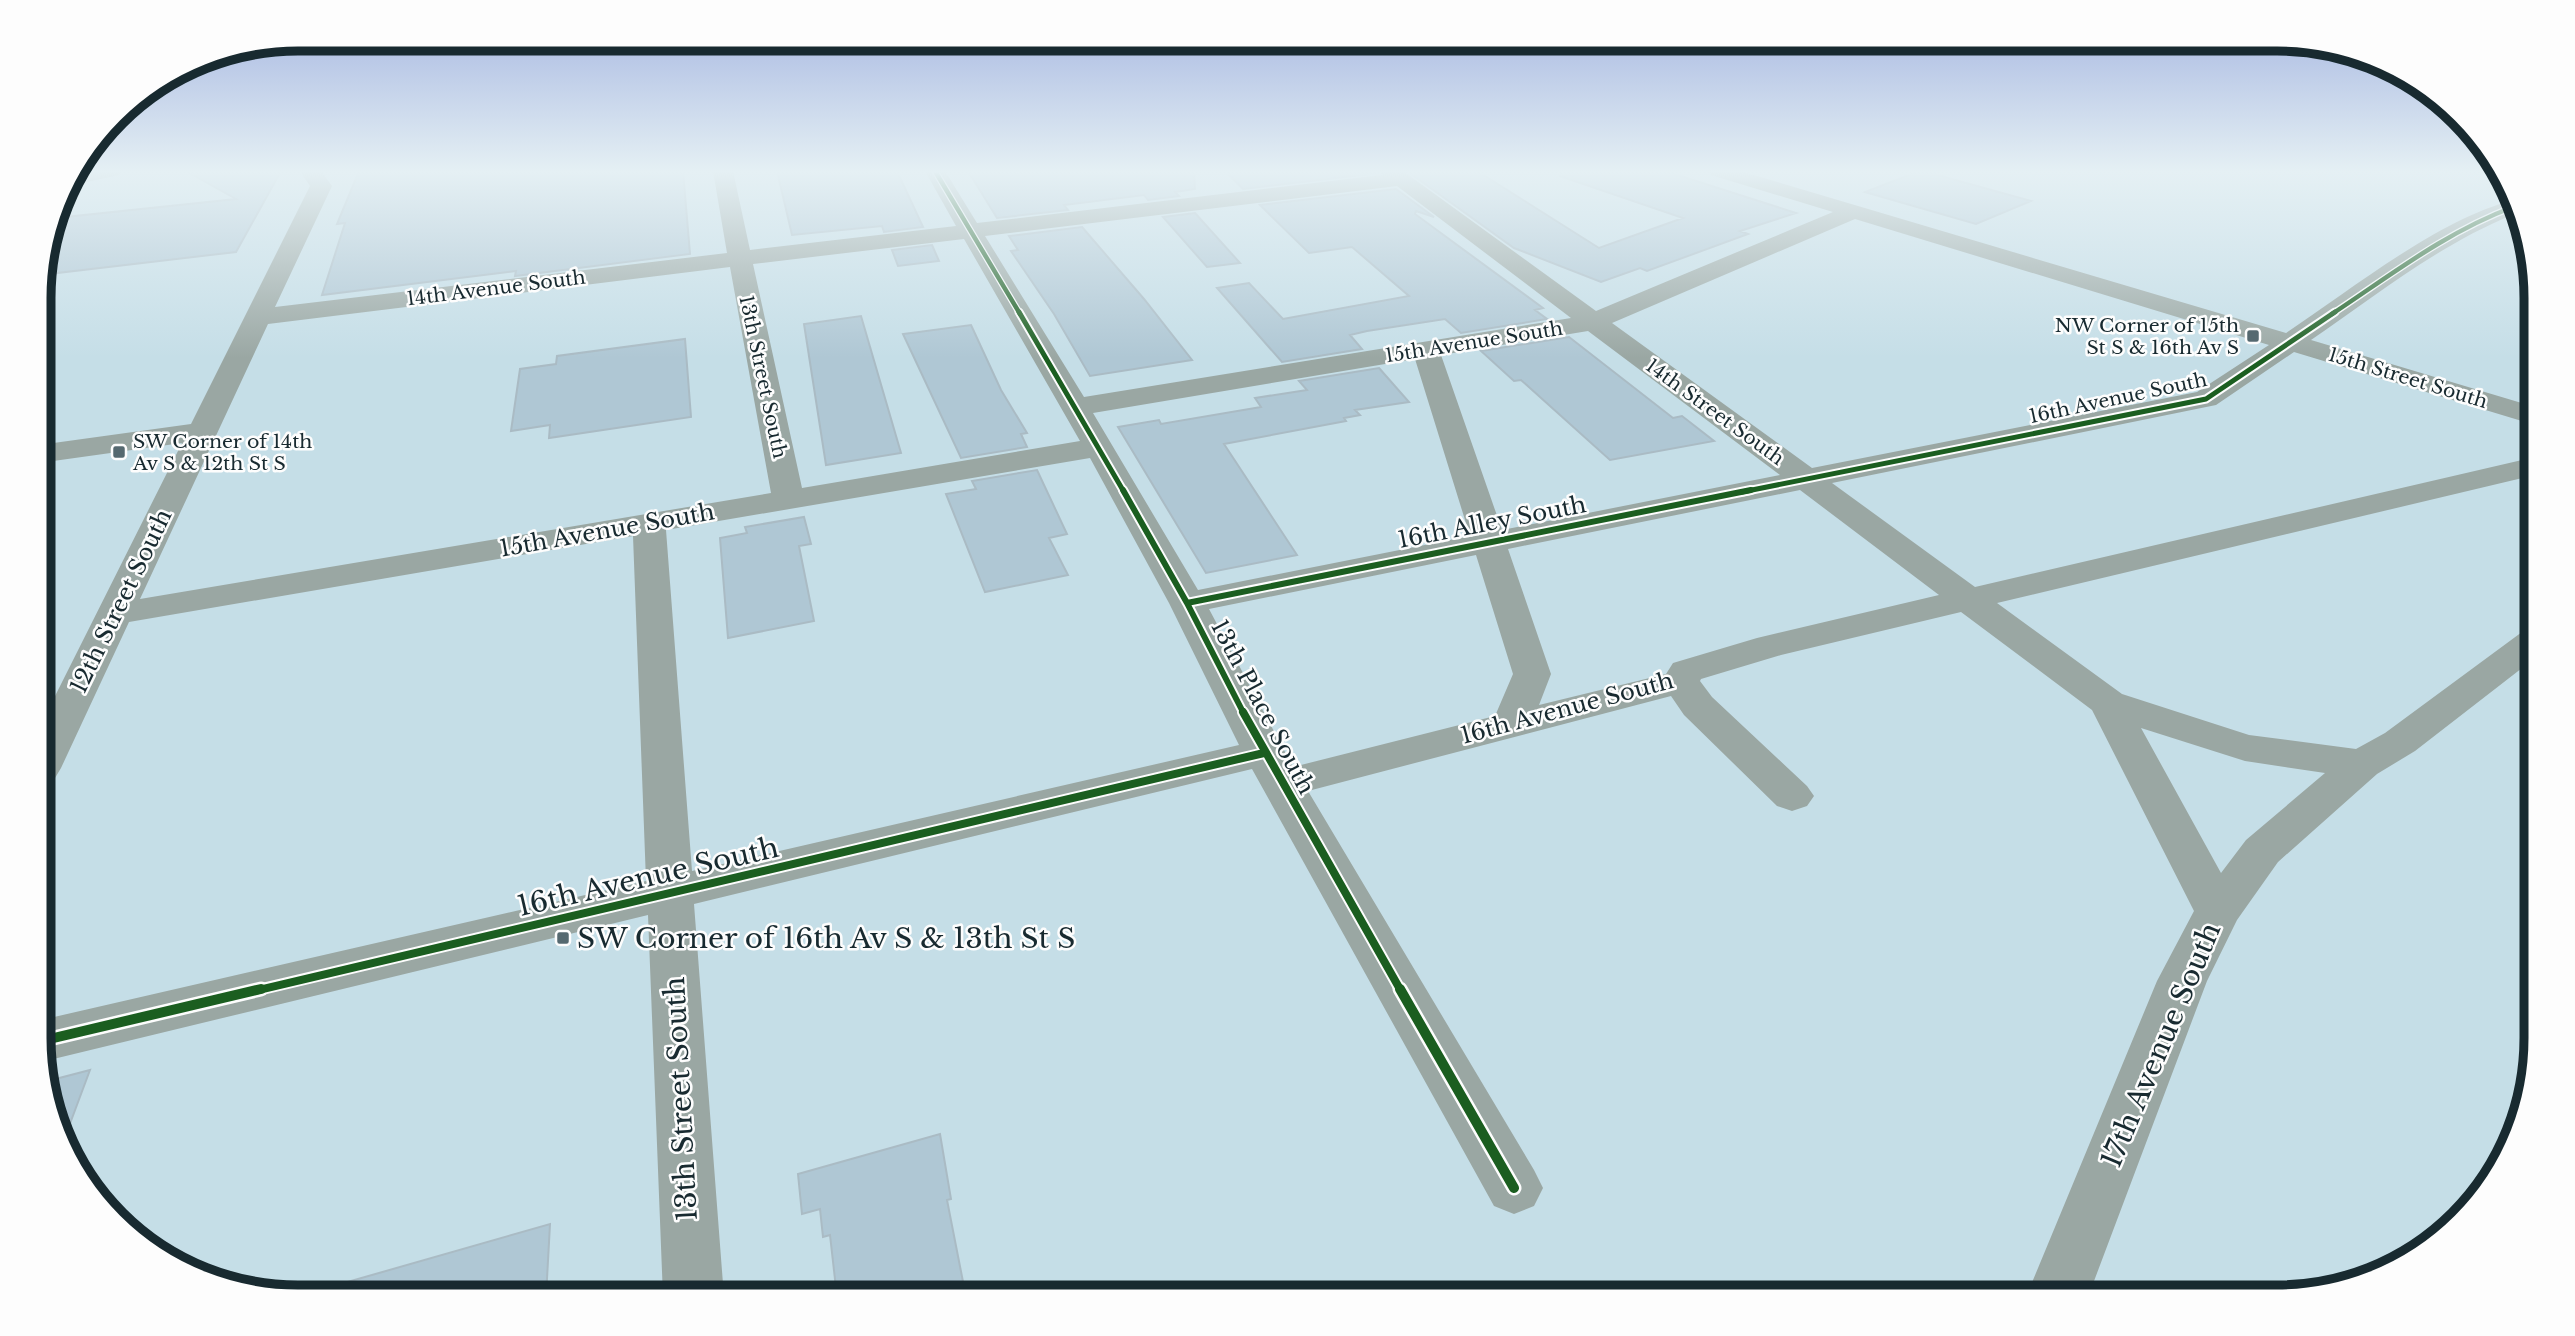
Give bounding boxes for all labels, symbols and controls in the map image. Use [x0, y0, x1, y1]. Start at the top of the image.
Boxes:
street label: 14th Avenue South [405, 266, 587, 310]
street label: 13th Street South [734, 293, 792, 461]
place label: NW Corner of 15th St S & 16th Av S [2055, 314, 2239, 359]
street label: 15th Avenue South [1383, 317, 1565, 367]
marker: NW Corner of 15th St S & 16th Av S [2245, 328, 2261, 344]
street label: 15th Street South [2326, 343, 2490, 413]
street label: 14th Street South [1641, 354, 1789, 470]
street label: 16th Avenue South [2027, 368, 2209, 428]
place label: SW Corner of 14th Av S & 12th St S [132, 430, 312, 475]
marker: SW Corner of 14th Av S & 12th St S [111, 444, 127, 460]
street label: 16th Alley South [1395, 490, 1589, 554]
street label: 15th Avenue South [497, 497, 717, 563]
street label: 12th Street South [64, 504, 178, 698]
street label: 13th Place South [1205, 615, 1321, 799]
street label: 16th Avenue South [1457, 666, 1677, 750]
street label: 16th Avenue South [514, 830, 782, 924]
street label: 17th Avenue South [2094, 917, 2228, 1173]
place label: SW Corner of 16th Av S & 13th St S [577, 921, 1075, 956]
marker: SW Corner of 16th Av S & 13th St S [555, 930, 571, 946]
street label: 13th Street South [657, 976, 705, 1222]

